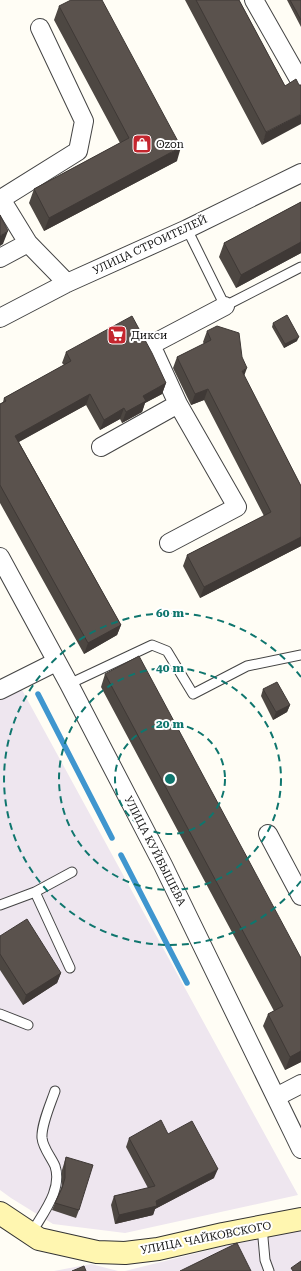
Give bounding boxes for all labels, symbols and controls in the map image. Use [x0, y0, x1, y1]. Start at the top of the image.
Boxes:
shop icon: Ozon [131, 133, 153, 155]
place label: Ozon [156, 138, 184, 151]
street label: УЛИЦА СТРОИТЕЛЕЙ [90, 212, 209, 277]
supermarket icon: Дикси [106, 324, 128, 346]
place label: Дикси [131, 329, 167, 342]
text: 60 m [156, 606, 184, 620]
text: 40 m [156, 661, 184, 675]
text: 20 m [156, 717, 184, 731]
centre of rings [163, 772, 177, 786]
street label: УЛИЦА КУЙБЫШЕВА [122, 793, 189, 908]
street label: УЛИЦА ЧАЙКОВСКОГО [139, 1218, 273, 1257]

